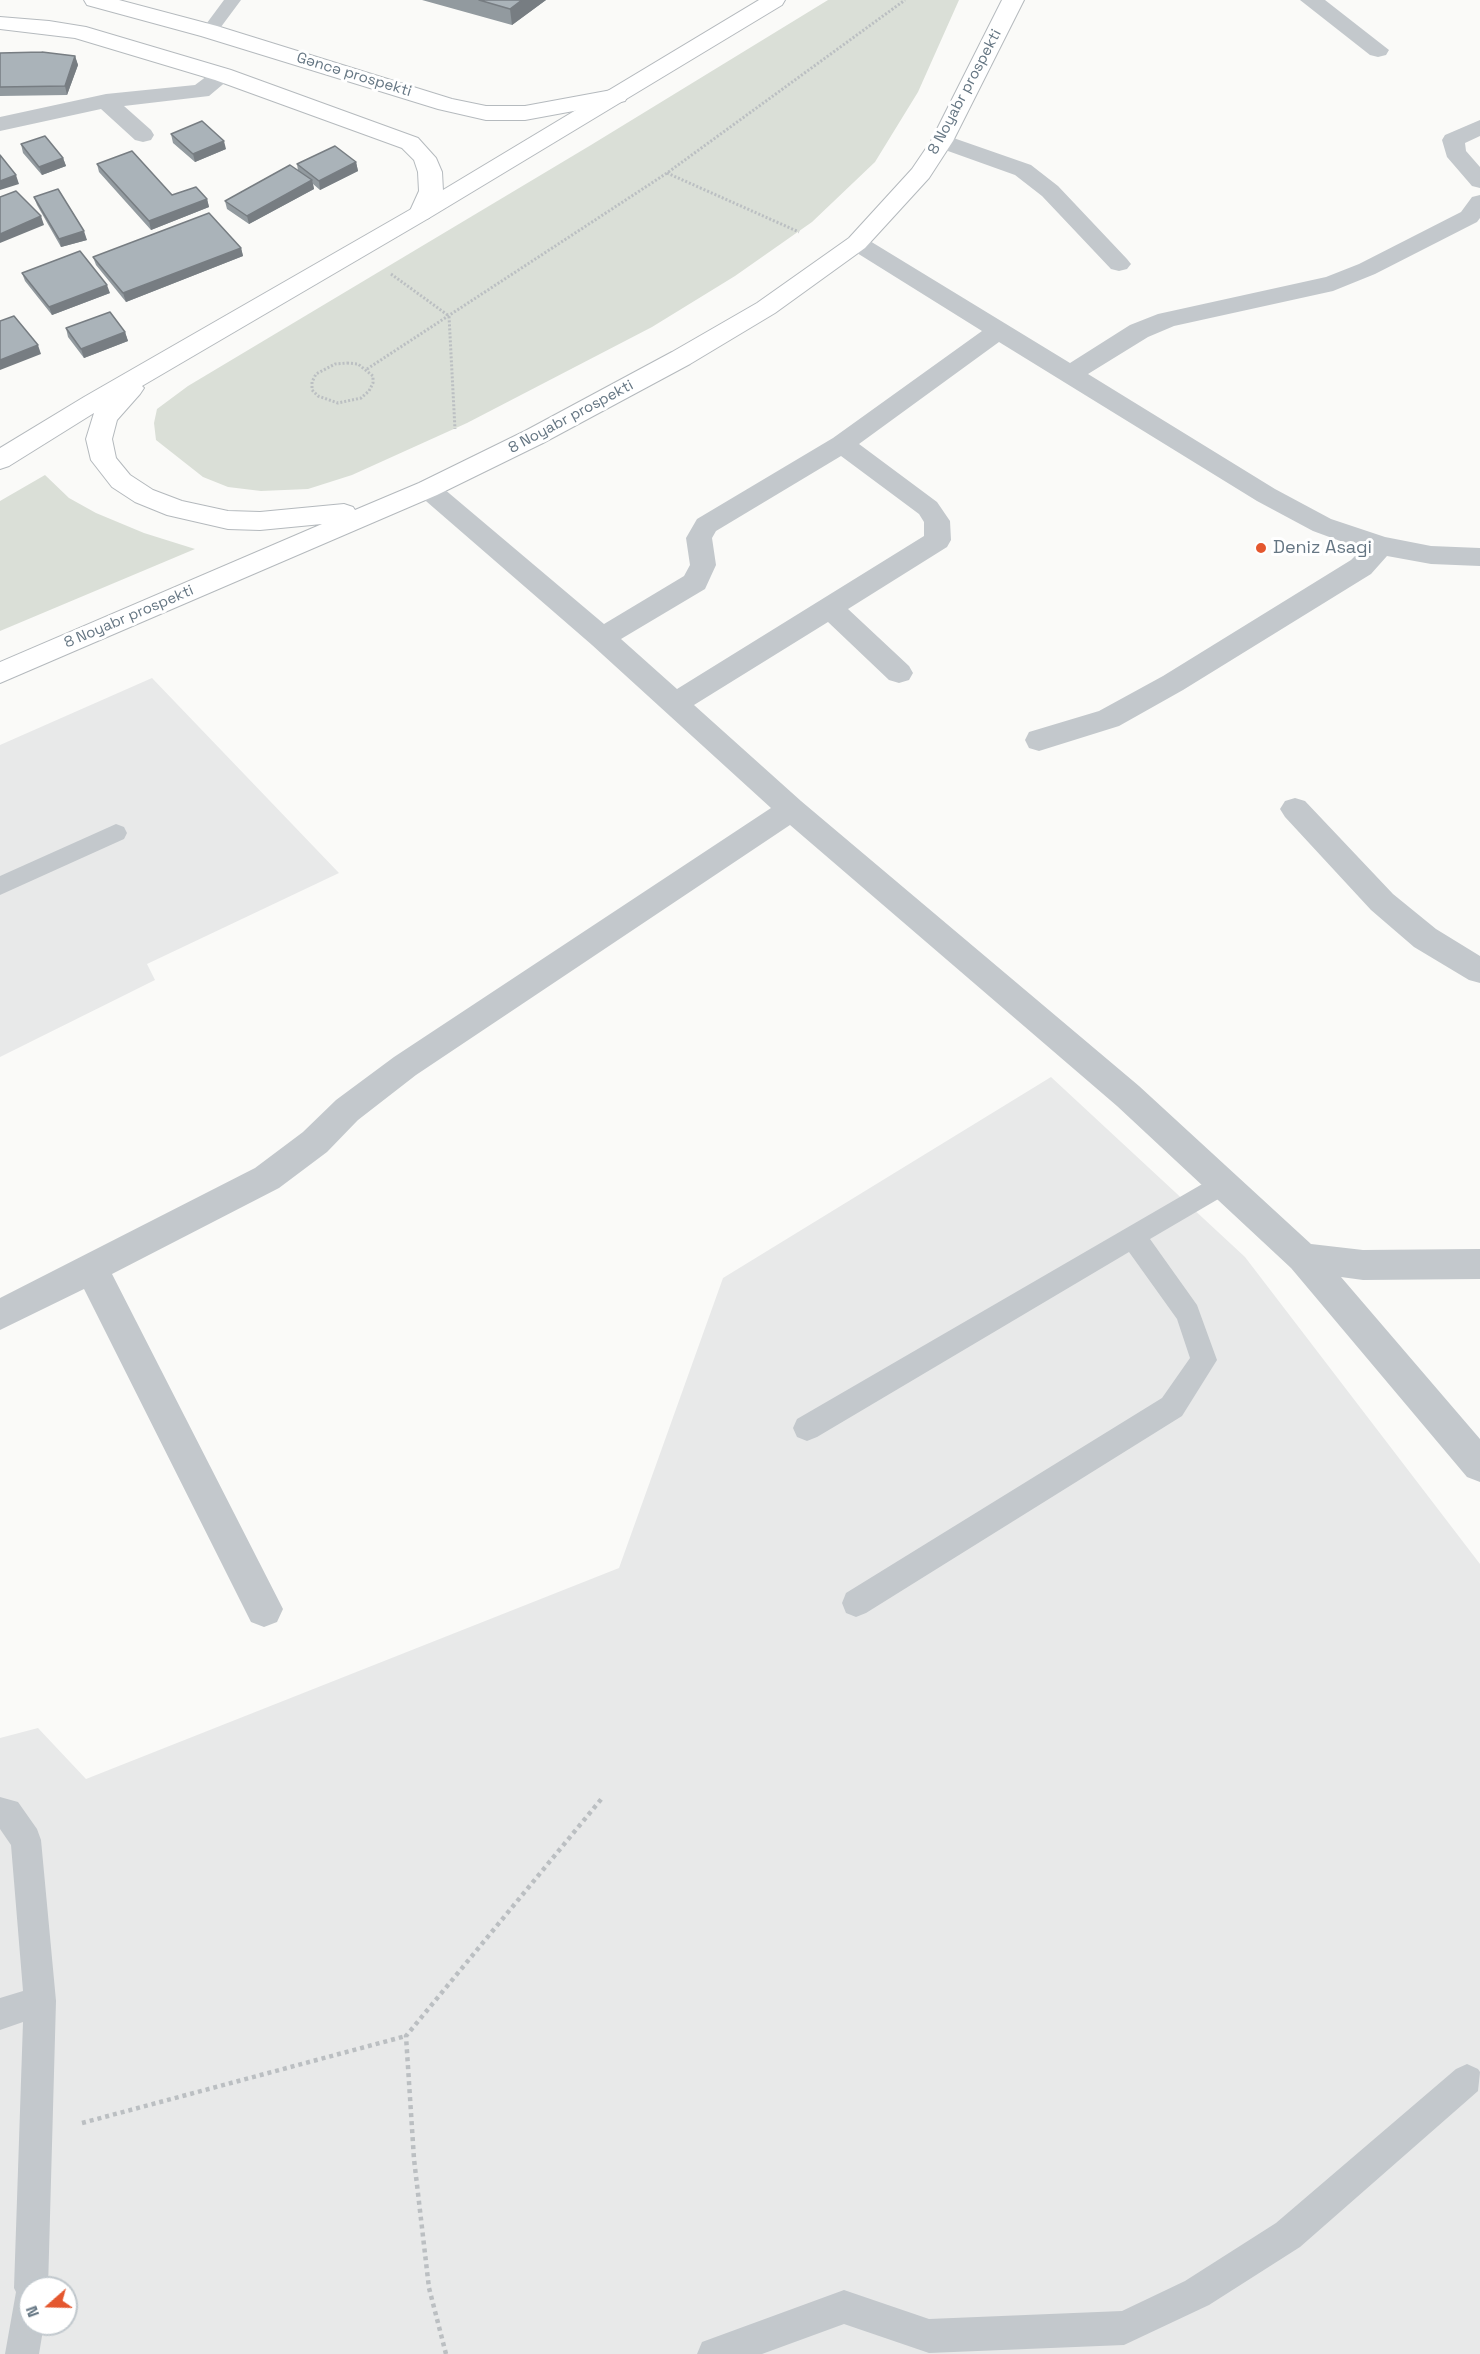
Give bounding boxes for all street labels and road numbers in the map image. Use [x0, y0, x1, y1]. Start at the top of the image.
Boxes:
street label: 8 Noyabr prospekti [924, 26, 1006, 158]
street label: Gəncə prospekti [294, 49, 414, 101]
street label: 8 Noyabr prospekti [505, 376, 637, 458]
street label: 8 Noyabr prospekti [62, 582, 196, 652]

